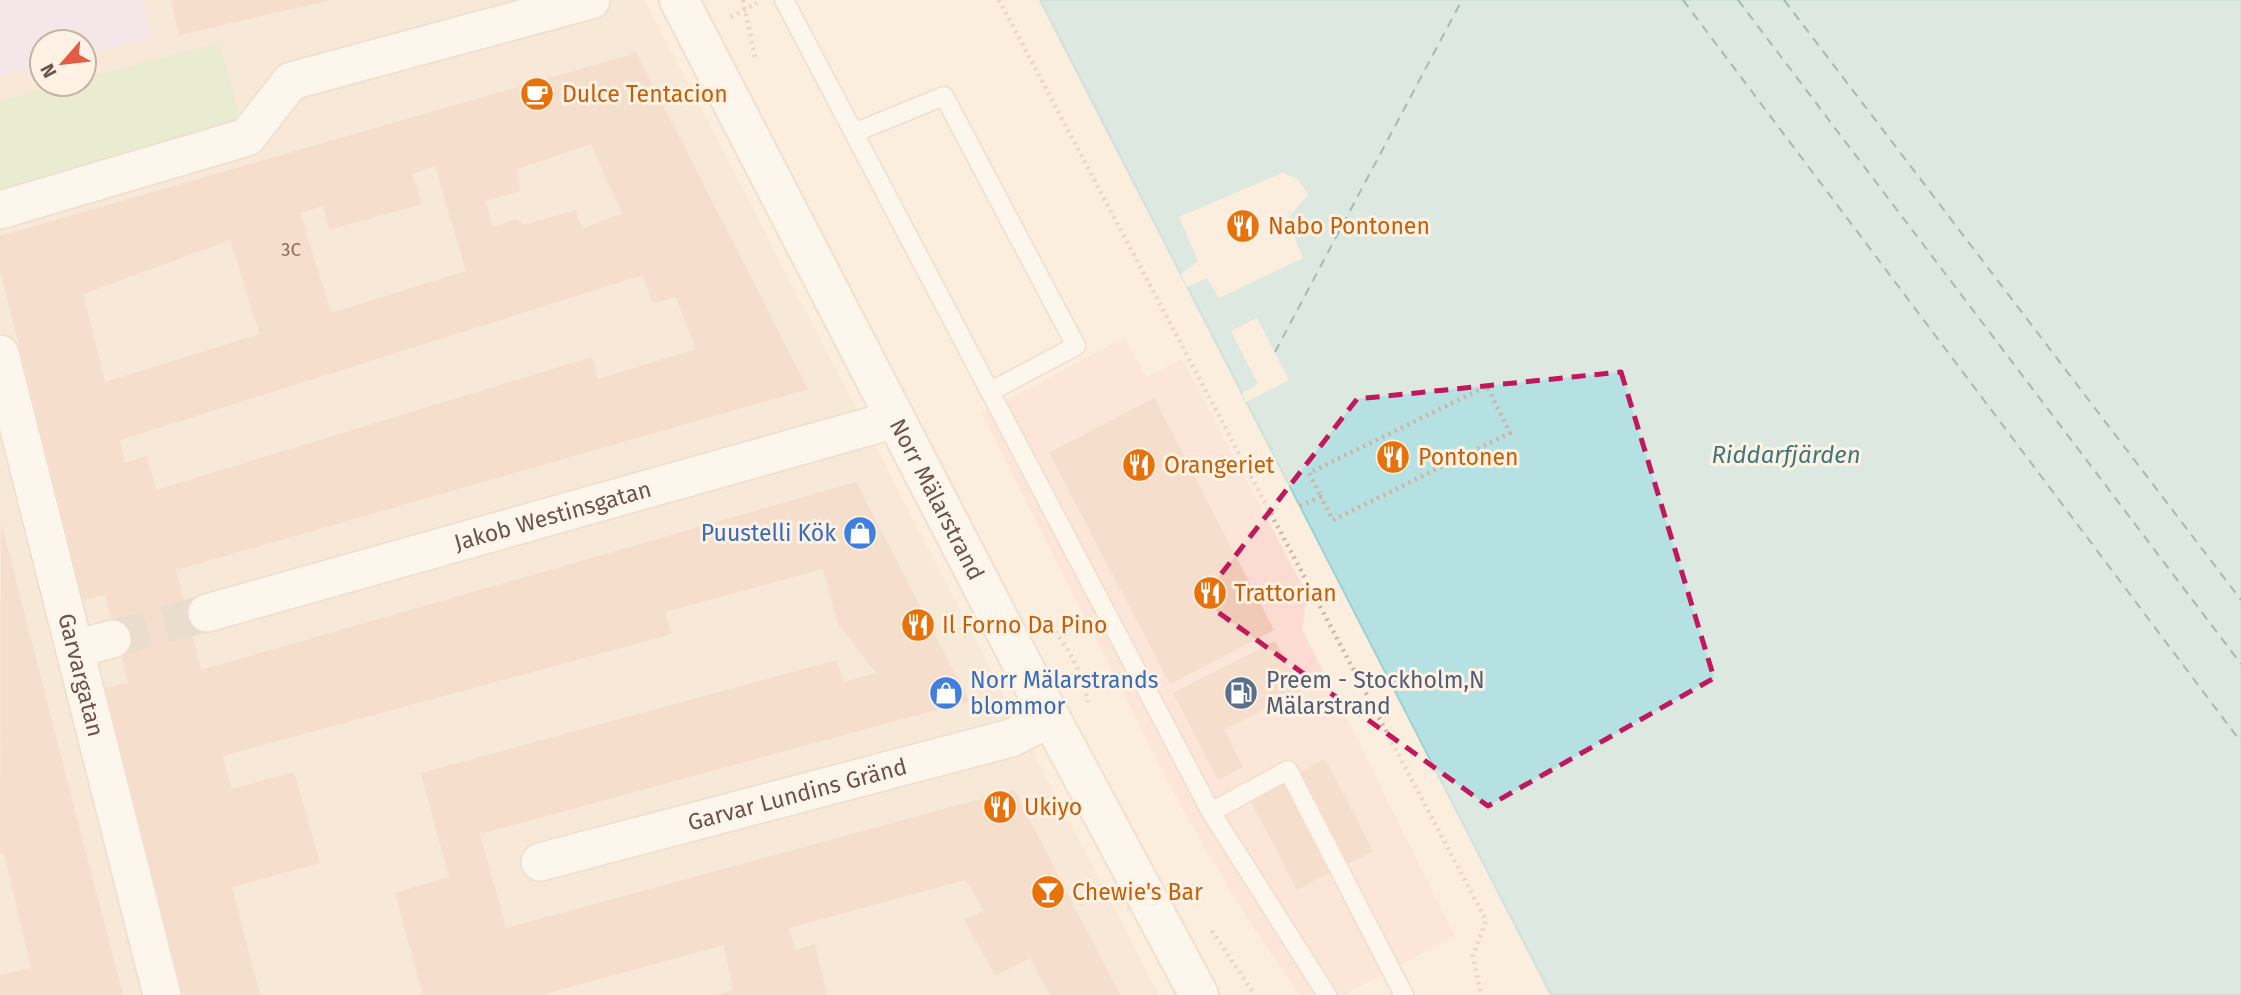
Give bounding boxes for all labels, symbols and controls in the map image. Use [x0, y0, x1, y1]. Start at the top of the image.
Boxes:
north arrow [28, 28, 98, 98]
text: N [35, 60, 62, 82]
cafe icon: Dulce Tentacion [518, 75, 556, 113]
place label: Dulce Tentacion [562, 80, 728, 108]
restaurant icon: Nabo Pontonen [1224, 207, 1262, 245]
place label: Nabo Pontonen [1268, 212, 1430, 240]
house number: 3C [281, 238, 301, 261]
street label: Norr Mälarstrand [884, 414, 990, 585]
restaurant icon: Pontonen [1374, 438, 1412, 476]
water label: Riddarfjärden [1711, 441, 1861, 469]
place label: Pontonen [1418, 443, 1518, 471]
restaurant icon: Orangeriet [1120, 446, 1158, 484]
place label: Orangeriet [1164, 451, 1275, 479]
street label: Jakob Westinsgatan [451, 475, 654, 557]
shop icon: Puustelli Kök [841, 514, 879, 552]
place label: Puustelli Kök [701, 519, 836, 547]
restaurant icon: Trattorian [1191, 574, 1229, 612]
place label: Trattorian [1234, 579, 1337, 607]
restaurant icon: Il Forno Da Pino [899, 606, 937, 644]
street label: Garvargatan [52, 610, 110, 739]
place label: Il Forno Da Pino [942, 611, 1107, 639]
place label: Norr Mälarstrands blommor [970, 666, 1158, 720]
place label: Preem - Stockholm,N Mälarstrand [1266, 666, 1485, 720]
shop icon: Norr Mälarstrands blommor [927, 674, 965, 712]
fuel station icon: Preem - Stockholm,N Mälarstrand [1222, 674, 1260, 712]
street label: Garvar Lundins Gränd [685, 752, 910, 837]
restaurant icon: Ukiyo [981, 788, 1019, 826]
place label: Ukiyo [1024, 793, 1082, 821]
bar icon: Chewie's Bar [1029, 873, 1067, 911]
place label: Chewie's Bar [1072, 878, 1203, 906]

